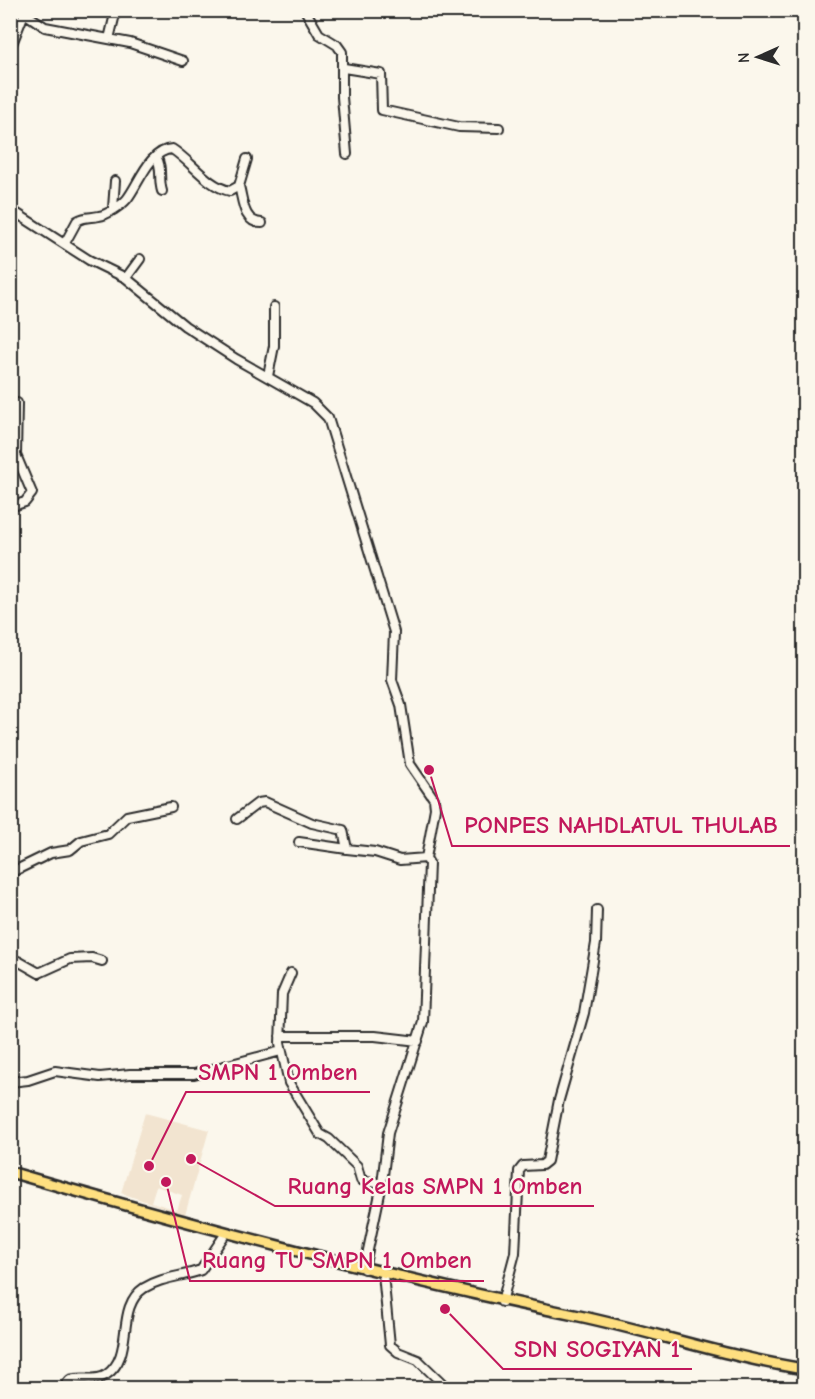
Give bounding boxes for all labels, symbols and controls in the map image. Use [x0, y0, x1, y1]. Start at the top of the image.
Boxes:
north arrow [728, 27, 788, 87]
text: N [735, 52, 753, 63]
callout: PONPES NAHDLATUL THULAB [452, 804, 790, 846]
text: PONPES NAHDLATUL THULAB [464, 811, 778, 839]
callout: SMPN 1 Omben [186, 1050, 370, 1092]
text: SMPN 1 Omben [198, 1058, 358, 1086]
callout: Ruang Kelas SMPN 1 Omben [275, 1164, 594, 1206]
text: Ruang Kelas SMPN 1 Omben [288, 1172, 582, 1200]
callout: Ruang TU SMPN 1 Omben [190, 1239, 484, 1281]
text: Ruang TU SMPN 1 Omben [202, 1246, 472, 1274]
callout: SDN SOGIYAN 1 [503, 1327, 692, 1369]
text: SDN SOGIYAN 1 [514, 1335, 680, 1363]

